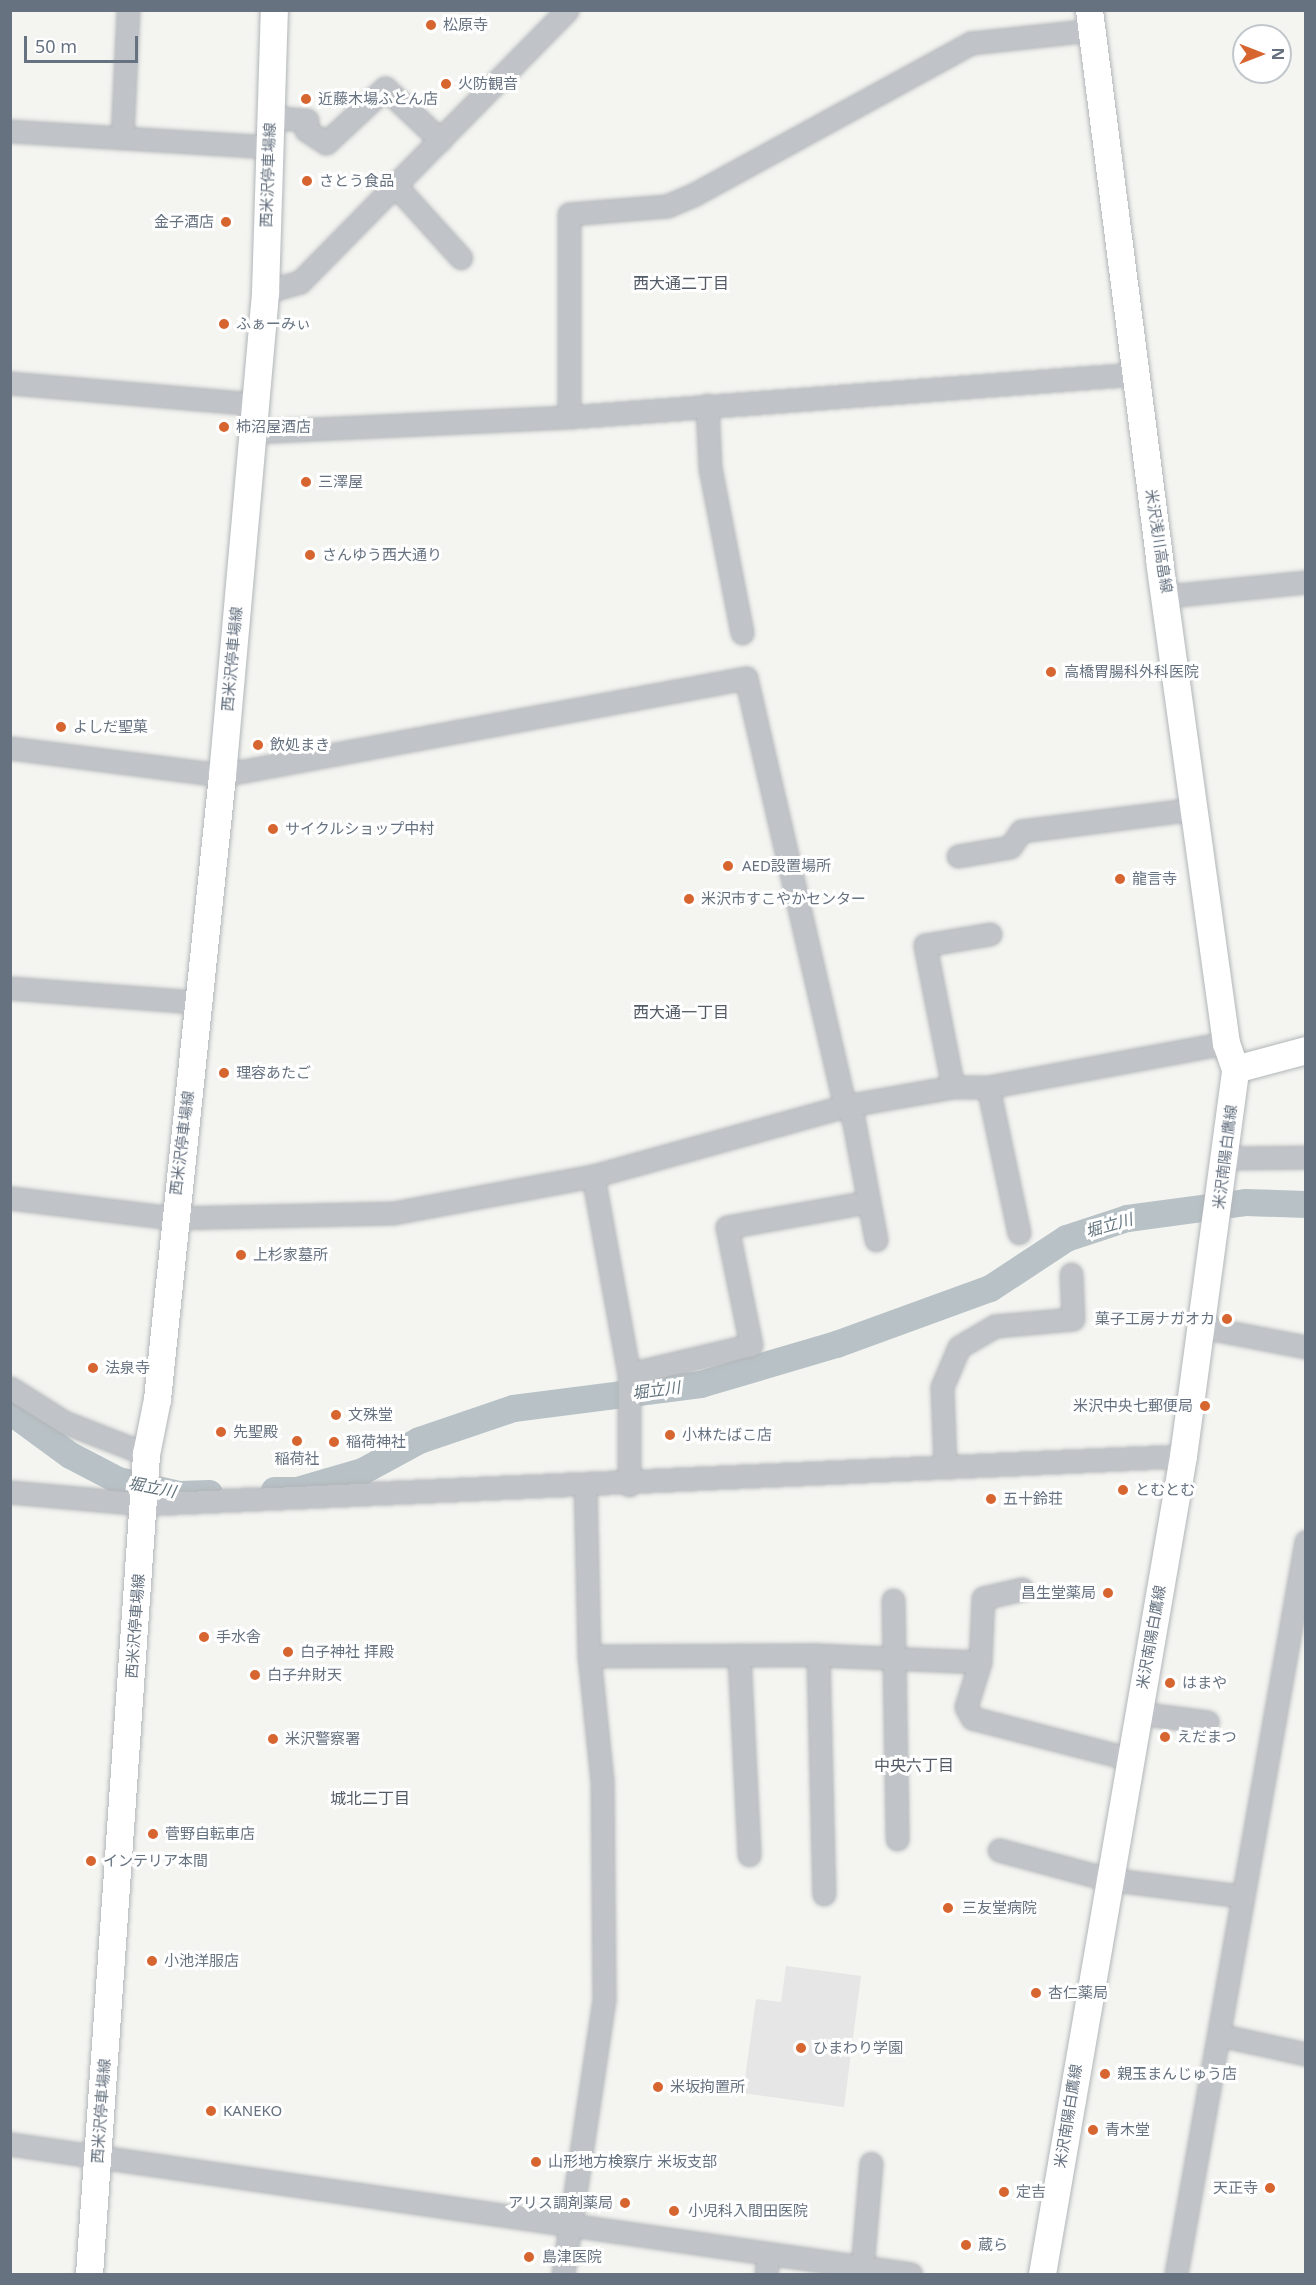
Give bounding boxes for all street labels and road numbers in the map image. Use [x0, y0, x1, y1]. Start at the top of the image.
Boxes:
street label: 西米沢停車場線 [257, 122, 279, 228]
street label: 米沢浅川高畠線 [1142, 488, 1176, 594]
street label: 西米沢停車場線 [218, 606, 246, 712]
street label: 西米沢停車場線 [167, 1090, 197, 1196]
street label: 米沢南陽白鷹線 [1210, 1104, 1240, 1210]
street label: 西米沢停車場線 [122, 1573, 148, 1679]
street label: 米沢南陽白鷹線 [1133, 1584, 1169, 1690]
street label: 西米沢停車場線 [88, 2058, 114, 2164]
street label: 米沢南陽白鷹線 [1051, 2063, 1085, 2169]

